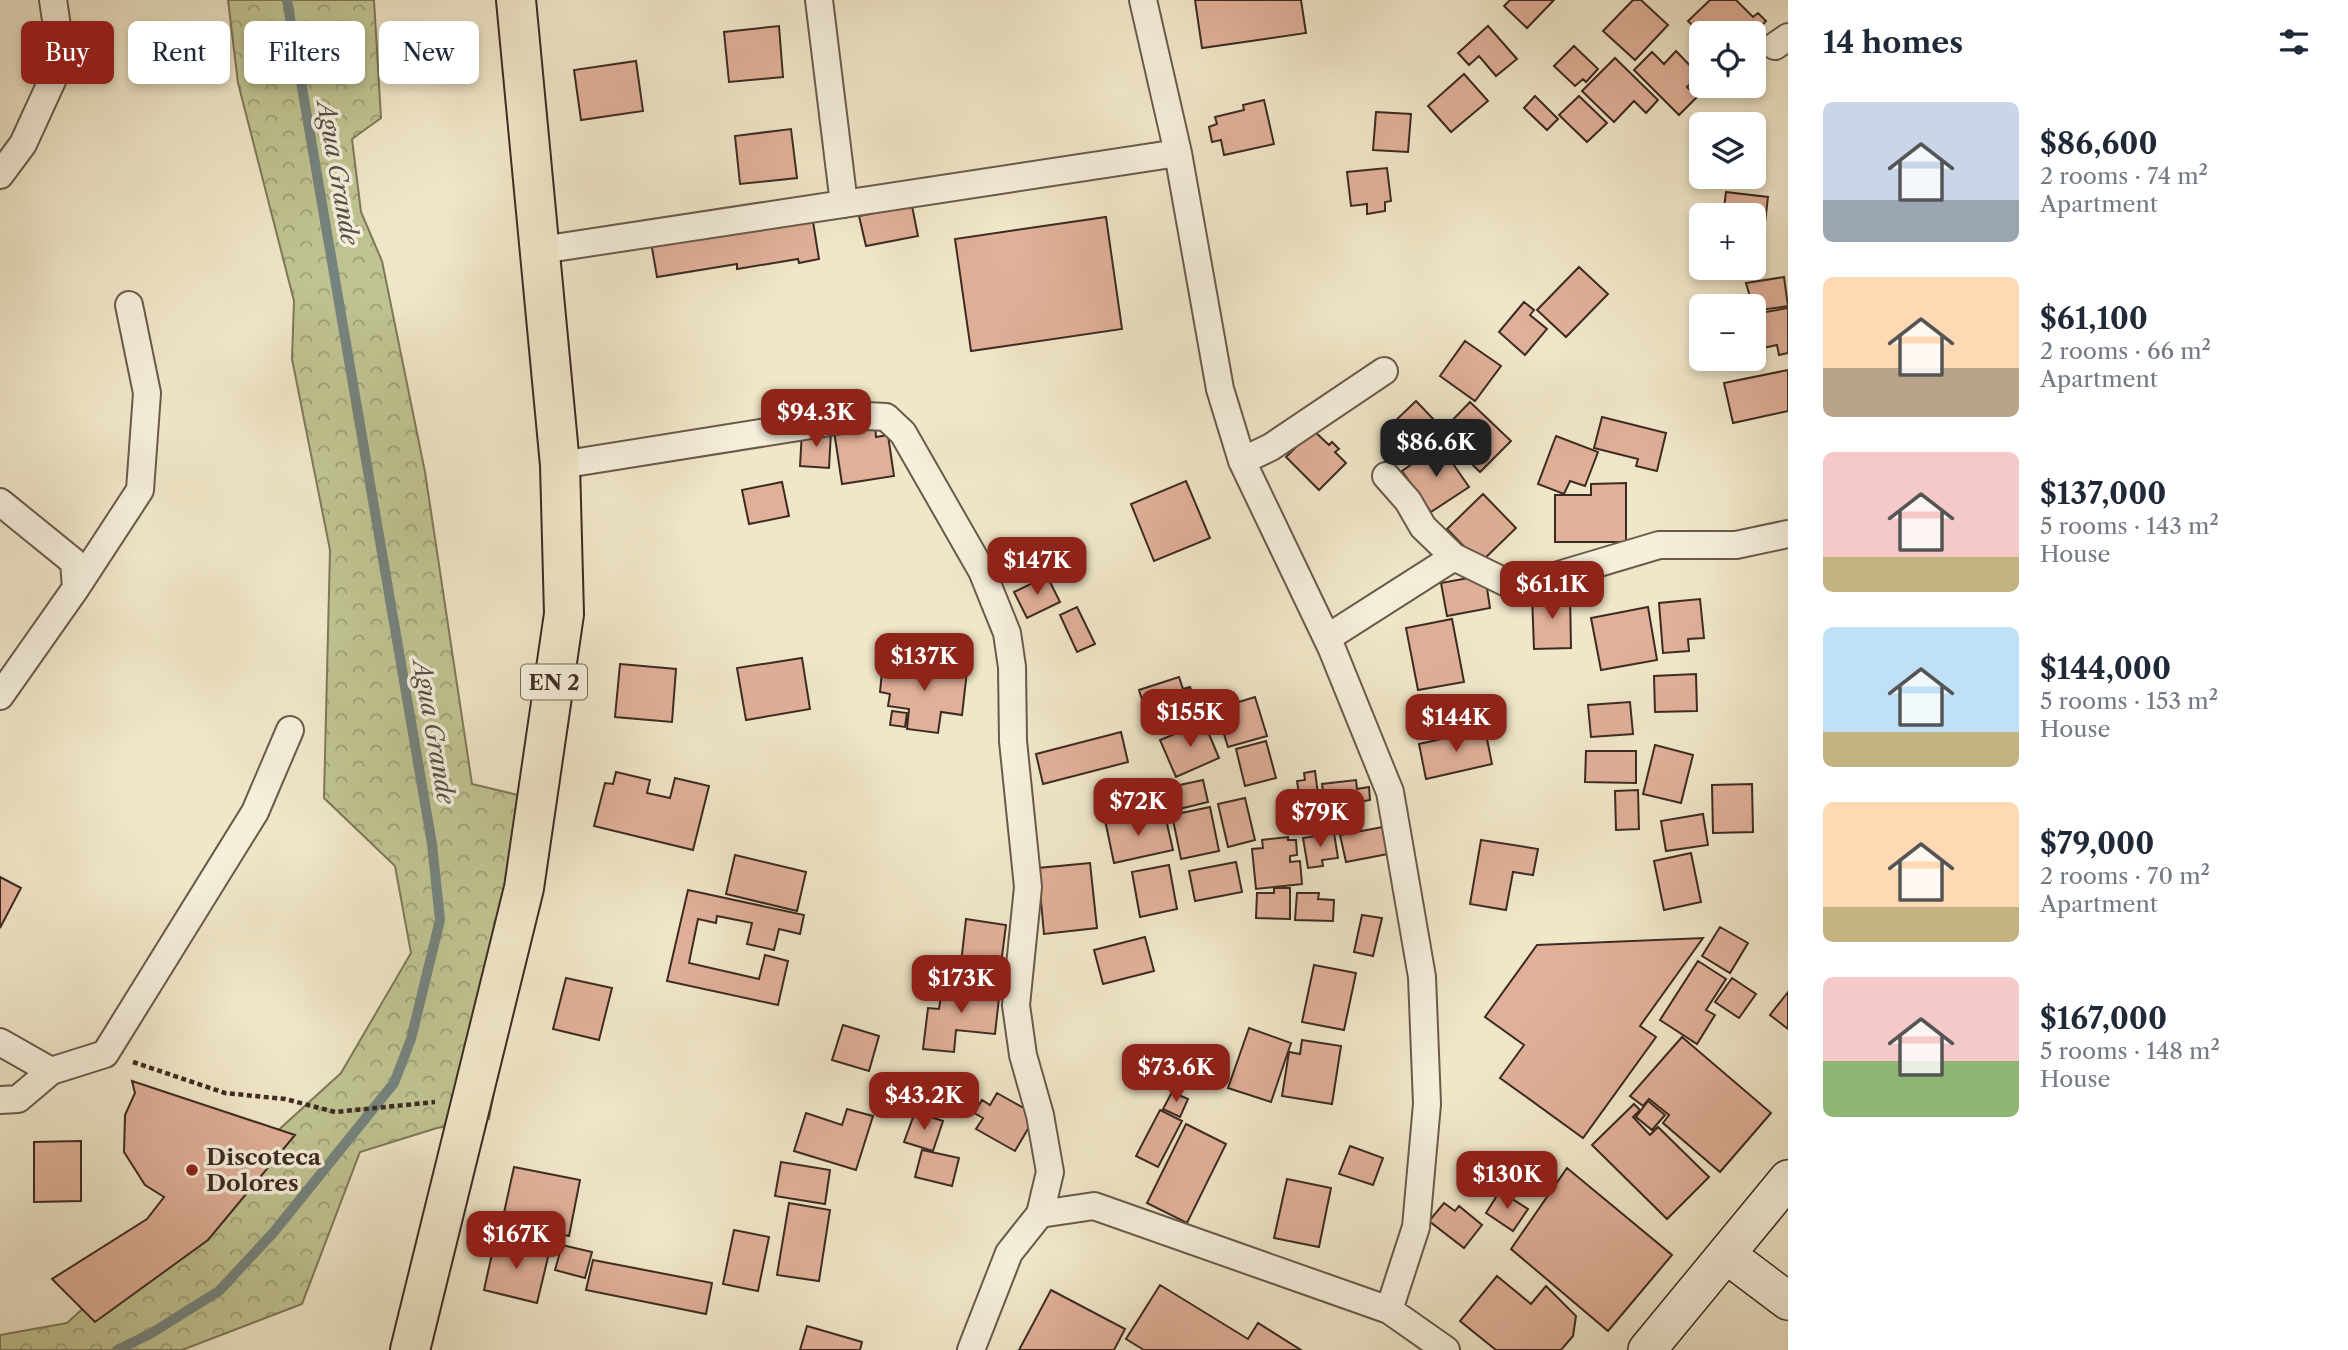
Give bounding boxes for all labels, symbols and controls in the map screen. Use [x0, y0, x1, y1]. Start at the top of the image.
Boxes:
chip: Buy [21, 21, 114, 84]
chip: Rent [128, 21, 230, 84]
chip: Filters [244, 21, 365, 84]
chip: New [379, 21, 479, 84]
map controls [1689, 21, 1766, 371]
button: locate [1689, 21, 1766, 98]
icon: filters [2275, 23, 2313, 61]
text: 14 homes [1823, 24, 1963, 61]
water label: Agua Grande [310, 95, 365, 249]
button: layers [1689, 112, 1766, 189]
text: $86,600 [2040, 125, 2158, 162]
icon: home [1879, 130, 1963, 214]
text: 2 rooms · 74 m² [2040, 162, 2208, 190]
text: Apartment [2040, 190, 2158, 218]
button: + [1689, 203, 1766, 280]
button: − [1689, 294, 1766, 371]
text: $61,100 [2040, 300, 2148, 337]
icon: home [1879, 305, 1963, 389]
text: 2 rooms · 66 m² [2040, 337, 2211, 365]
text: Apartment [2040, 365, 2158, 393]
pin: $94.3K [759, 390, 873, 449]
text: $94.3K [777, 398, 855, 426]
pin: $86.6K [1379, 420, 1493, 479]
text: $86.6K [1396, 428, 1476, 456]
text: $137,000 [2040, 475, 2166, 512]
icon: home [1879, 480, 1963, 564]
text: 5 rooms · 143 m² [2040, 512, 2219, 540]
pin: $147K [988, 538, 1086, 597]
text: House [2040, 540, 2110, 568]
text: $147K [1003, 546, 1071, 574]
pin: $61.1K [1495, 562, 1609, 621]
text: $61.1K [1516, 570, 1588, 598]
pin: $137K [875, 634, 973, 693]
text: $137K [891, 642, 957, 670]
text: $144,000 [2040, 650, 2171, 687]
water label: Agua Grande [406, 654, 461, 808]
icon: home [1879, 655, 1963, 739]
road number: EN 2 [521, 664, 587, 700]
text: 5 rooms · 153 m² [2040, 687, 2218, 715]
pin: $155K [1141, 690, 1239, 749]
pin: $144K [1407, 694, 1505, 754]
text: $155K [1157, 698, 1223, 726]
text: $144K [1422, 703, 1490, 731]
text: House [2040, 715, 2110, 743]
pin: $72K [1097, 778, 1179, 838]
text: $72K [1110, 787, 1166, 815]
pin: $79K [1279, 790, 1361, 849]
text: $79K [1292, 798, 1348, 826]
text: $79,000 [2040, 825, 2154, 862]
icon: home [1879, 830, 1963, 914]
text: 2 rooms · 70 m² [2040, 862, 2210, 890]
text: Apartment [2040, 890, 2158, 918]
pin: $173K [912, 956, 1010, 1015]
text: $173K [928, 964, 994, 992]
text: $167,000 [2040, 1000, 2167, 1037]
icon: home [1879, 1005, 1963, 1089]
text: 5 rooms · 148 m² [2040, 1037, 2220, 1065]
pin: $73.6K [1119, 1044, 1233, 1104]
text: $73.6K [1138, 1053, 1214, 1081]
text: House [2040, 1065, 2110, 1093]
pin: $43.2K [867, 1072, 981, 1132]
text: $43.2K [885, 1081, 963, 1109]
place label: Discoteca Dolores [206, 1143, 322, 1197]
pin: $130K [1458, 1152, 1556, 1211]
text: $130K [1472, 1160, 1542, 1188]
marker: Discoteca Dolores [184, 1162, 200, 1178]
pin: $167K [467, 1212, 565, 1271]
text: $167K [482, 1220, 550, 1248]

